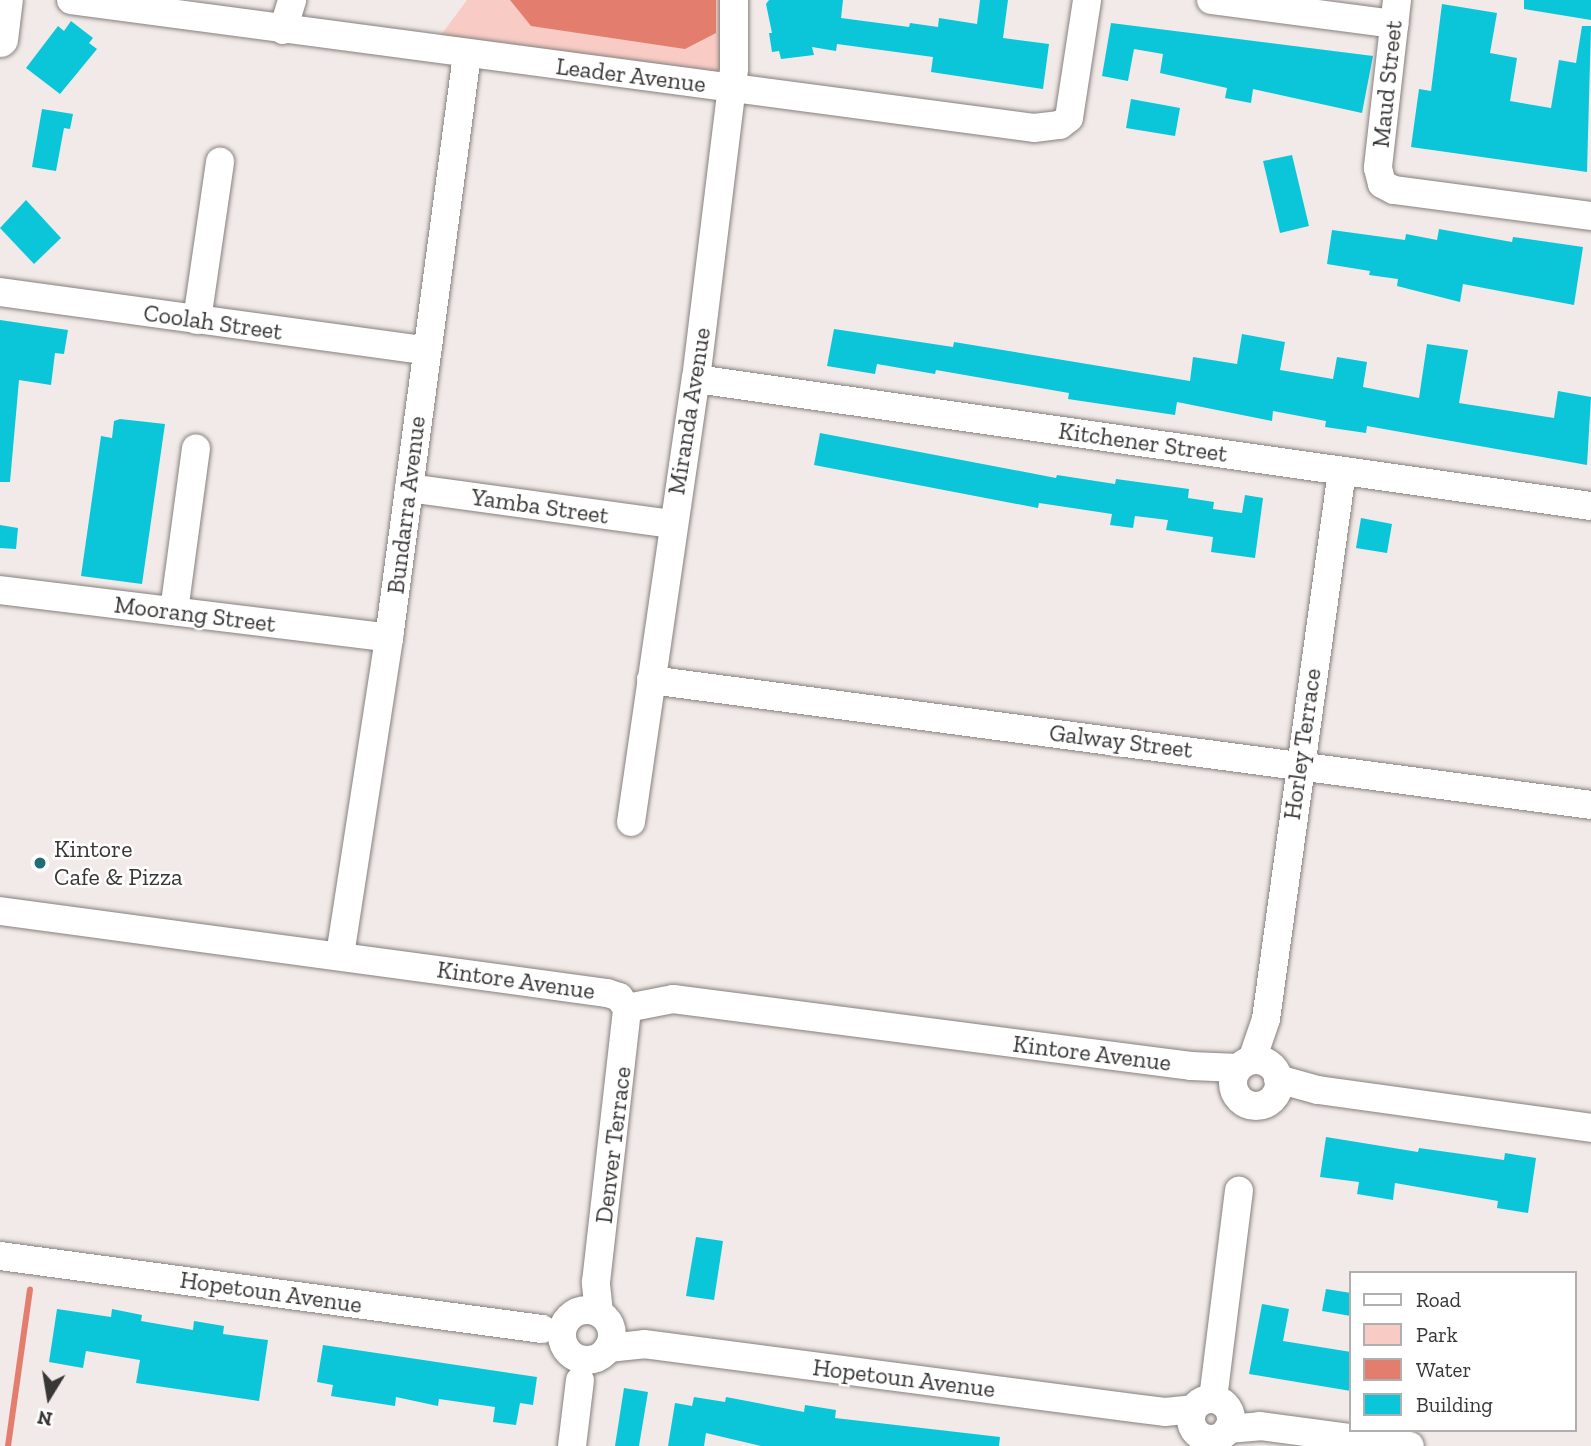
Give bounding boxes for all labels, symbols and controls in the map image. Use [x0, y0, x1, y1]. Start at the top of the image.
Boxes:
street label: Maud Street [1366, 19, 1408, 149]
street label: Leader Avenue [554, 51, 708, 99]
street label: Coolah Street [142, 298, 284, 346]
street label: Miranda Avenue [662, 325, 716, 497]
street label: Bundarra Avenue [381, 414, 431, 596]
street label: Kitchener Street [1057, 416, 1229, 468]
street label: Yamba Street [469, 482, 611, 530]
street label: Moorang Street [113, 590, 277, 638]
street label: Horley Terrace [1277, 666, 1327, 822]
street label: Galway Street [1047, 718, 1195, 764]
place label: Kintore Cafe & Pizza [54, 835, 183, 891]
marker: Kintore Cafe & Pizza [32, 855, 48, 871]
street label: Kintore Avenue [435, 955, 597, 1005]
street label: Kintore Avenue [1011, 1029, 1173, 1077]
street label: Denver Terrace [589, 1064, 637, 1226]
street label: Hopetoun Avenue [178, 1265, 364, 1319]
legend [1350, 1271, 1577, 1432]
text: Road [1416, 1287, 1461, 1312]
text: Park [1416, 1322, 1458, 1347]
street label: Hopetoun Avenue [811, 1352, 997, 1404]
text: Water [1416, 1357, 1471, 1382]
north arrow [14, 1362, 84, 1432]
text: Building [1416, 1392, 1493, 1417]
text: N [36, 1405, 54, 1431]

